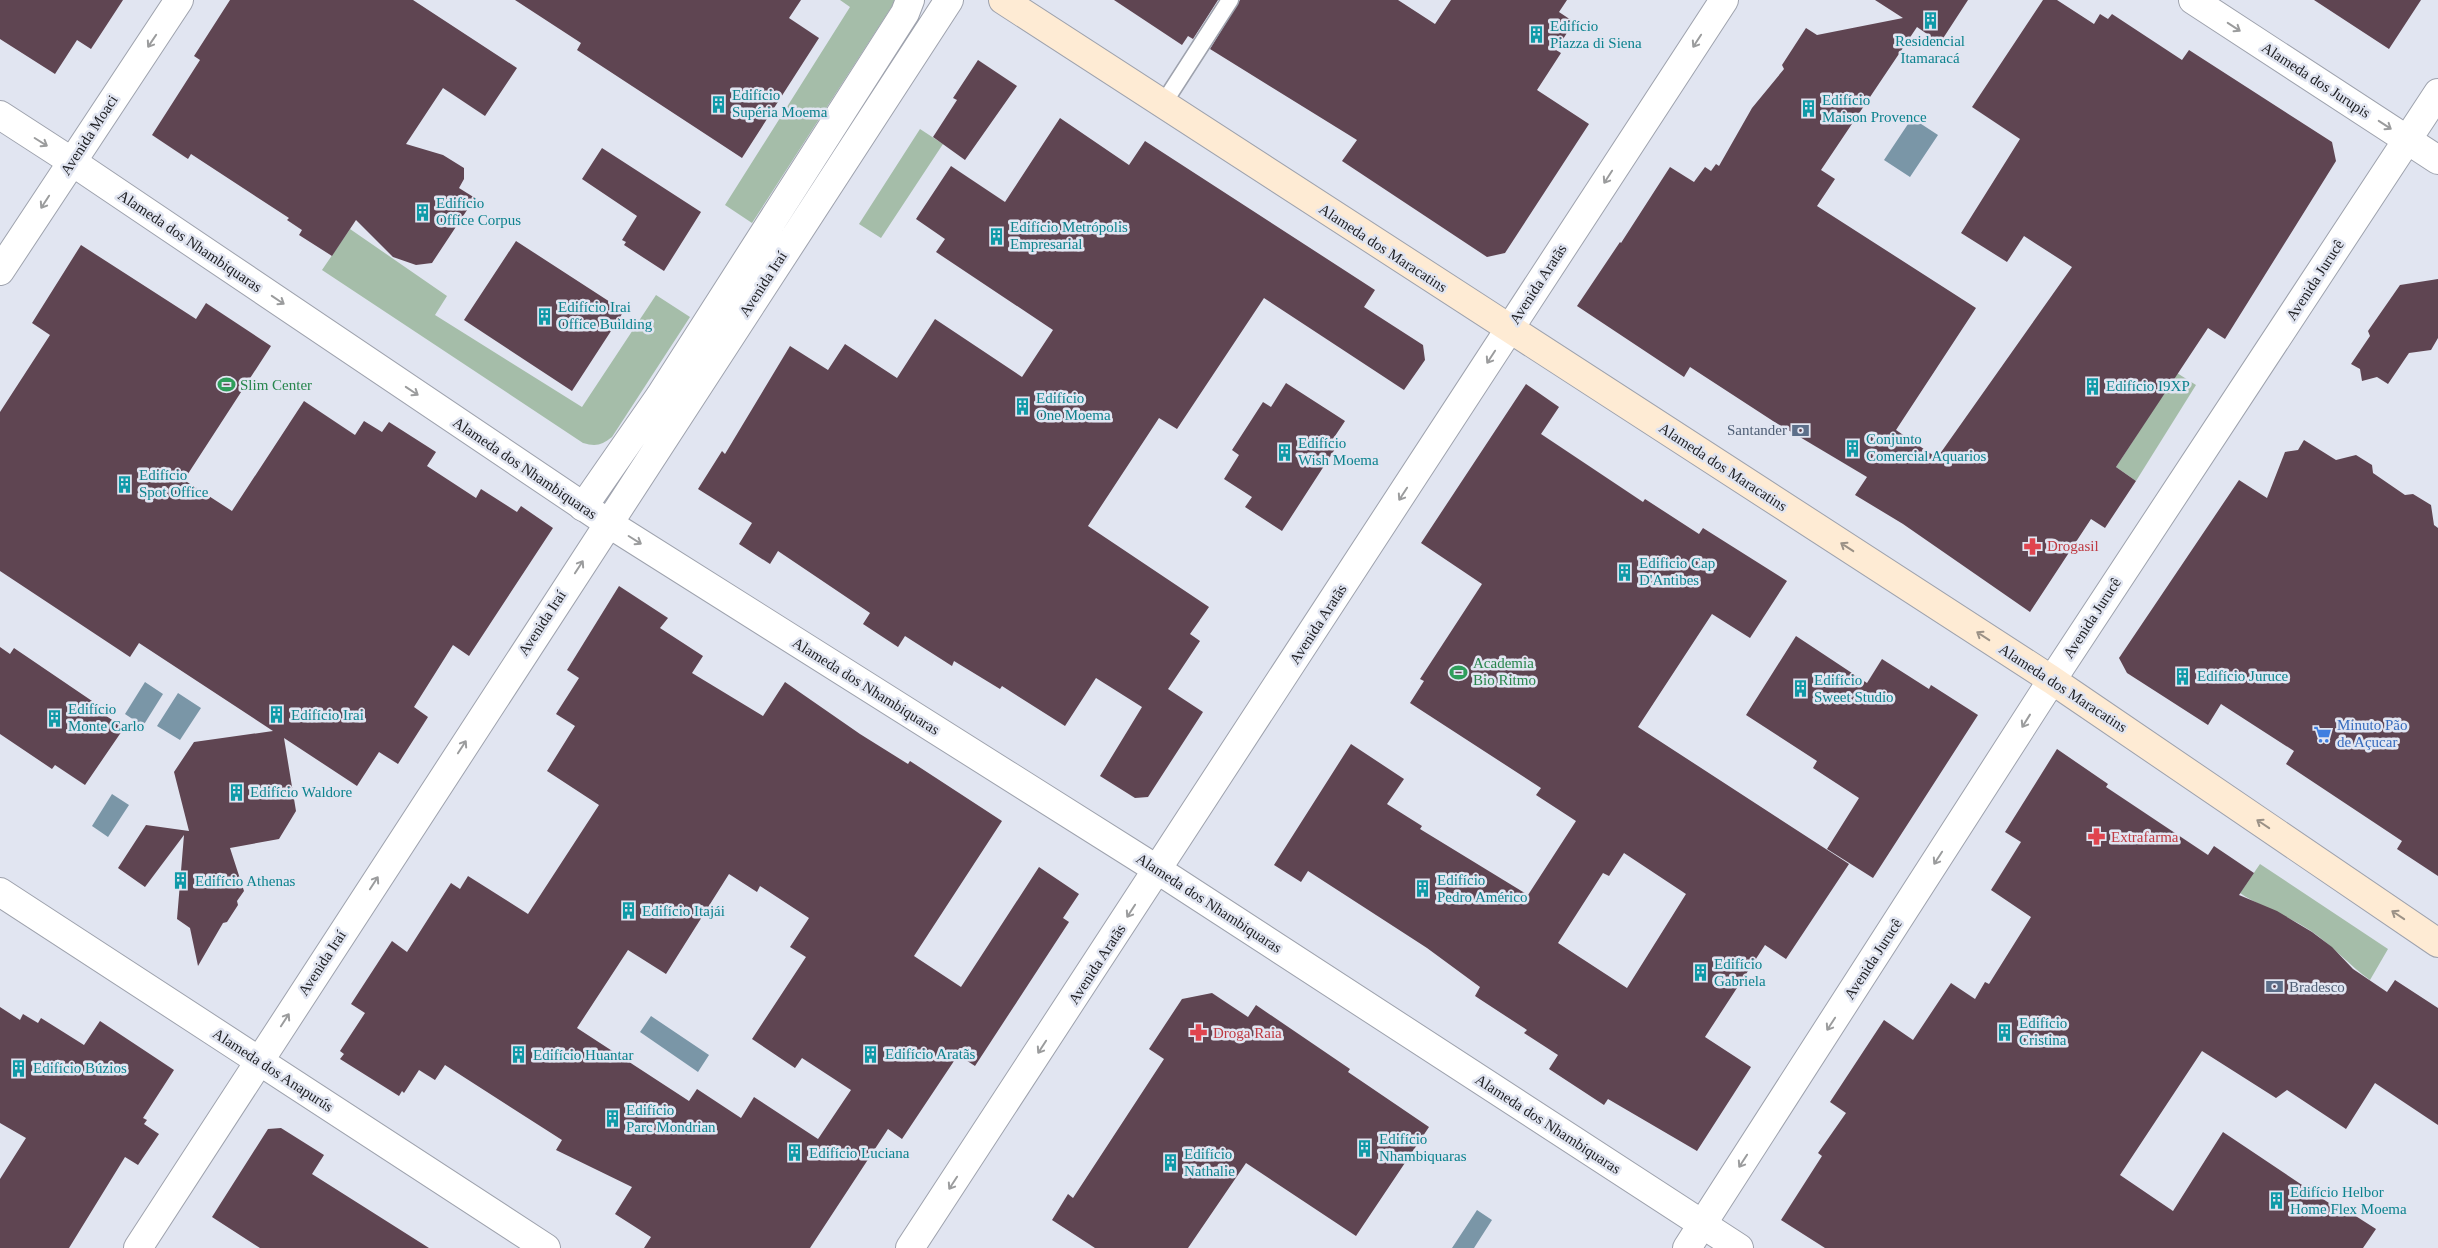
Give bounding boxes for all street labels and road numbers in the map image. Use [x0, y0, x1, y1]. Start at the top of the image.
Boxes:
street label: Alameda dos Jurupis [2259, 39, 2373, 121]
street label: Avenida Moaci [57, 92, 121, 178]
street label: Alameda dos Nhambiquaras [115, 187, 265, 295]
street label: Alameda dos Maracatins [1316, 201, 1450, 295]
street label: Avenida Jurucê [2283, 237, 2347, 323]
street label: Avenida Aratãs [1506, 241, 1570, 327]
street label: Avenida Iraí [736, 248, 790, 320]
street label: Alameda dos Nhambiquaras [450, 414, 600, 522]
street label: Alameda dos Maracatins [1656, 420, 1790, 514]
street label: Avenida Jurucê [2060, 575, 2124, 661]
street label: Avenida Aratãs [1286, 581, 1350, 667]
street label: Avenida Iraí [515, 587, 569, 659]
street label: Alameda dos Nhambiquaras [790, 634, 942, 738]
street label: Alameda dos Maracatins [1996, 641, 2130, 735]
street label: Alameda dos Nhambiquaras [1133, 850, 1285, 956]
street label: Avenida Jurucê [1841, 916, 1905, 1002]
street label: Avenida Aratãs [1065, 921, 1129, 1007]
street label: Avenida Iraí [295, 927, 349, 999]
street label: Alameda dos Anapurús [210, 1025, 336, 1115]
street label: Alameda dos Nhambiquaras [1472, 1071, 1624, 1177]

